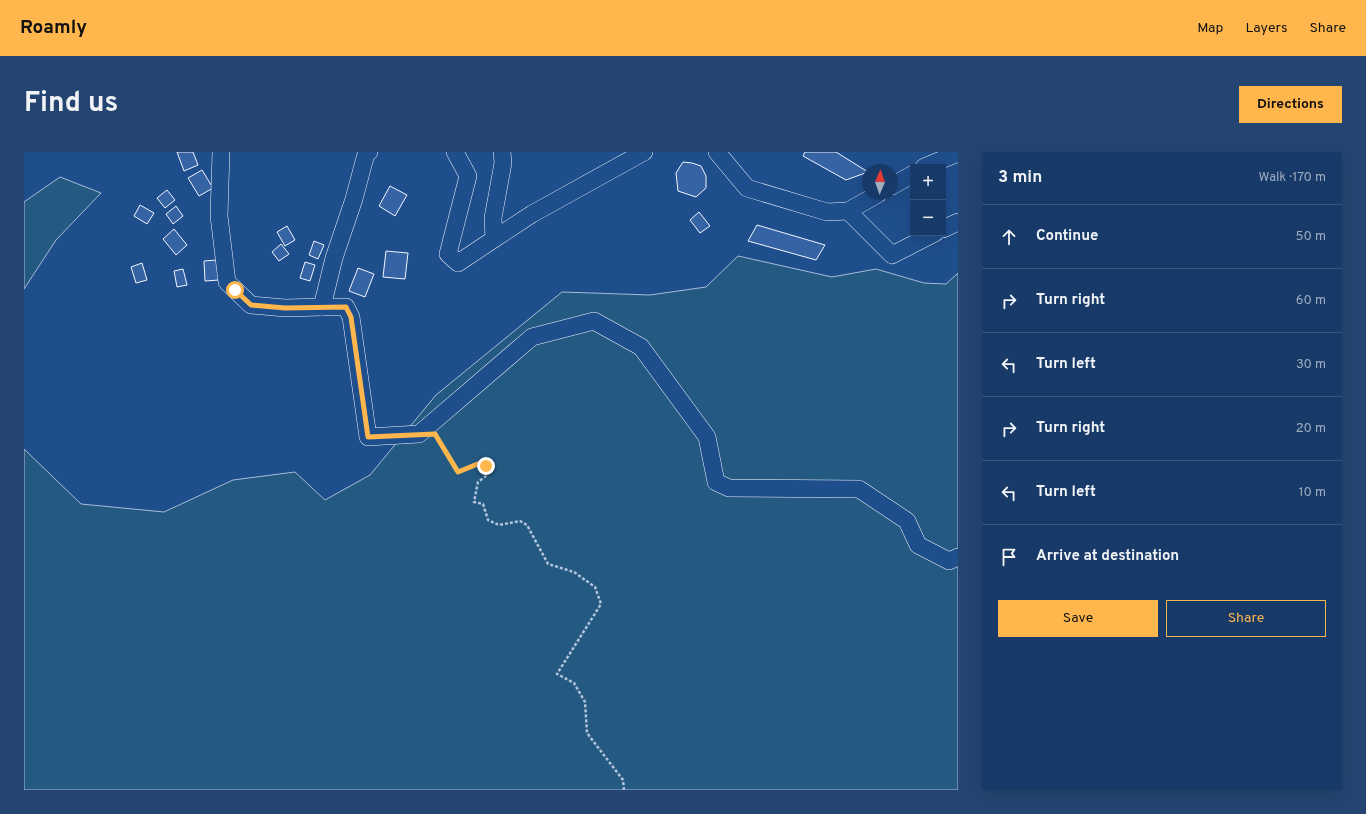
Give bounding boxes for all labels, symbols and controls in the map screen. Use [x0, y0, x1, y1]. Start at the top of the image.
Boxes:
text: Roamly [20, 16, 87, 40]
text: Map [1197, 20, 1223, 37]
text: Layers [1245, 20, 1287, 37]
text: Share [1309, 20, 1346, 37]
text: Find us [24, 86, 118, 122]
button: Directions [1239, 86, 1342, 123]
north arrow [862, 164, 898, 200]
map controls [910, 164, 946, 236]
button: + [910, 164, 946, 200]
text: 3 min [998, 167, 1042, 189]
text: Walk · 170 m [1259, 170, 1326, 186]
button: − [910, 200, 946, 236]
icon: ahead [998, 226, 1020, 248]
text: Continue [1036, 227, 1098, 246]
text: 50 m [1296, 229, 1326, 245]
route start [226, 281, 244, 299]
icon: right [998, 290, 1020, 312]
text: Turn right [1036, 291, 1105, 310]
text: 60 m [1296, 293, 1326, 309]
icon: left [998, 354, 1020, 376]
text: Turn left [1036, 355, 1096, 374]
text: 30 m [1296, 357, 1326, 373]
icon: right [998, 418, 1020, 440]
text: Turn right [1036, 419, 1105, 438]
text: 20 m [1296, 421, 1326, 437]
route end [477, 457, 495, 475]
icon: left [998, 482, 1020, 504]
text: Turn left [1036, 483, 1096, 502]
text: 10 m [1299, 485, 1326, 501]
icon: arrive [998, 546, 1020, 568]
text: Arrive at destination [1036, 547, 1179, 566]
button: Save [998, 600, 1158, 637]
button: Share [1166, 600, 1326, 637]

